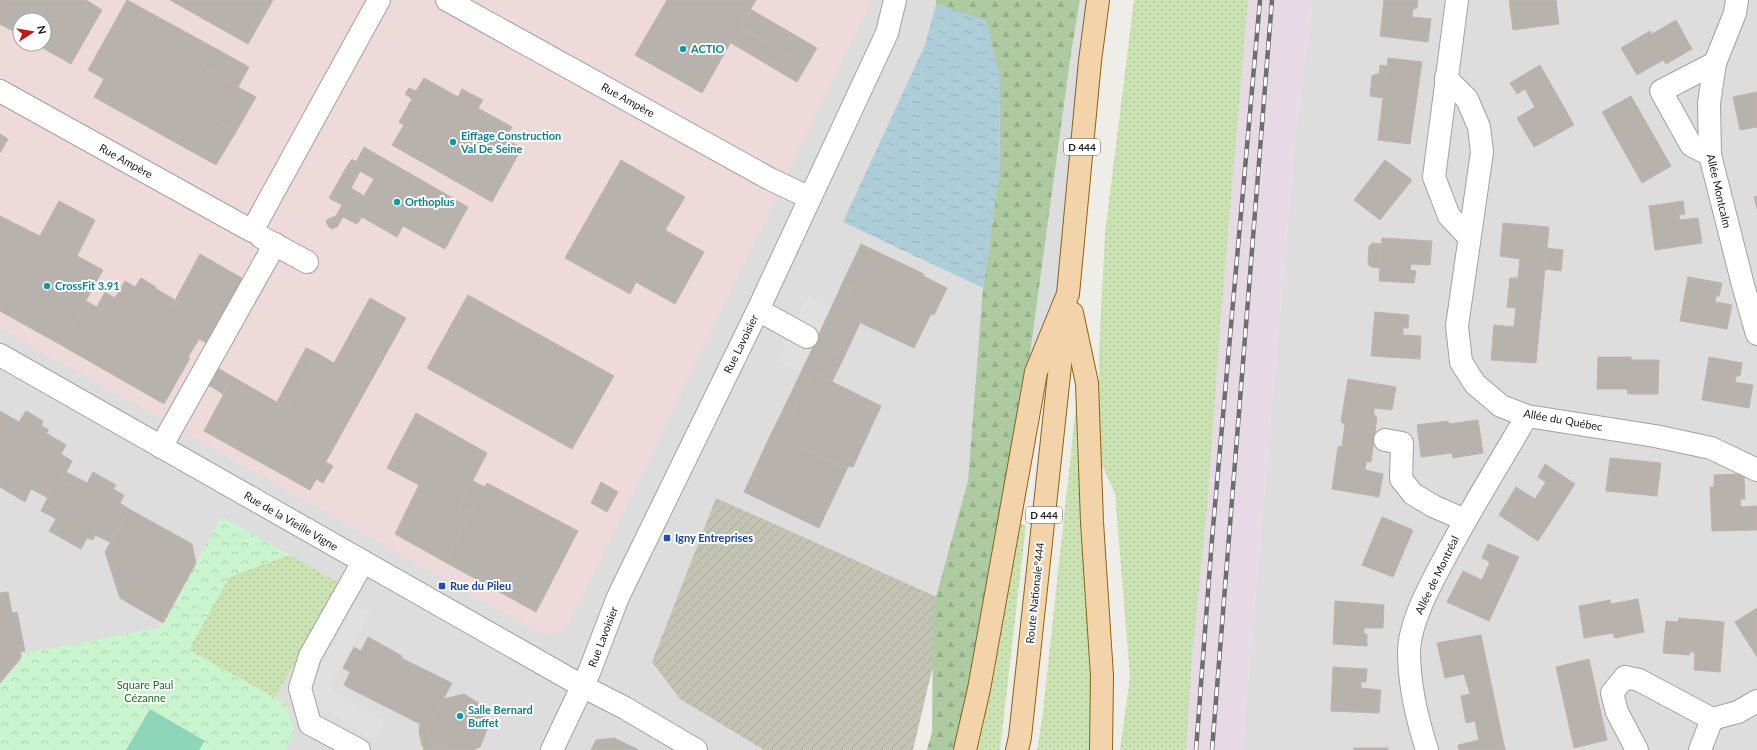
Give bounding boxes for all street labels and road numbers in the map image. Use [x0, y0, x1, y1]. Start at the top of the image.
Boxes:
street label: Rue Ampère [599, 80, 657, 120]
road number: D 444 [1064, 139, 1100, 155]
street label: Rue Ampère [97, 141, 155, 181]
street label: Allée Montcalm [1705, 153, 1734, 229]
street label: Rue Lavoisier [721, 312, 760, 375]
street label: Allée du Québec [1523, 406, 1604, 433]
street label: Rue de la Vieille Vigne [242, 488, 341, 553]
road number: D 444 [1026, 507, 1062, 523]
street label: Allée de Montréal [1412, 533, 1461, 616]
street label: Route Nationale°444 [1023, 541, 1046, 644]
street label: Rue Lavoisier [585, 605, 620, 669]

